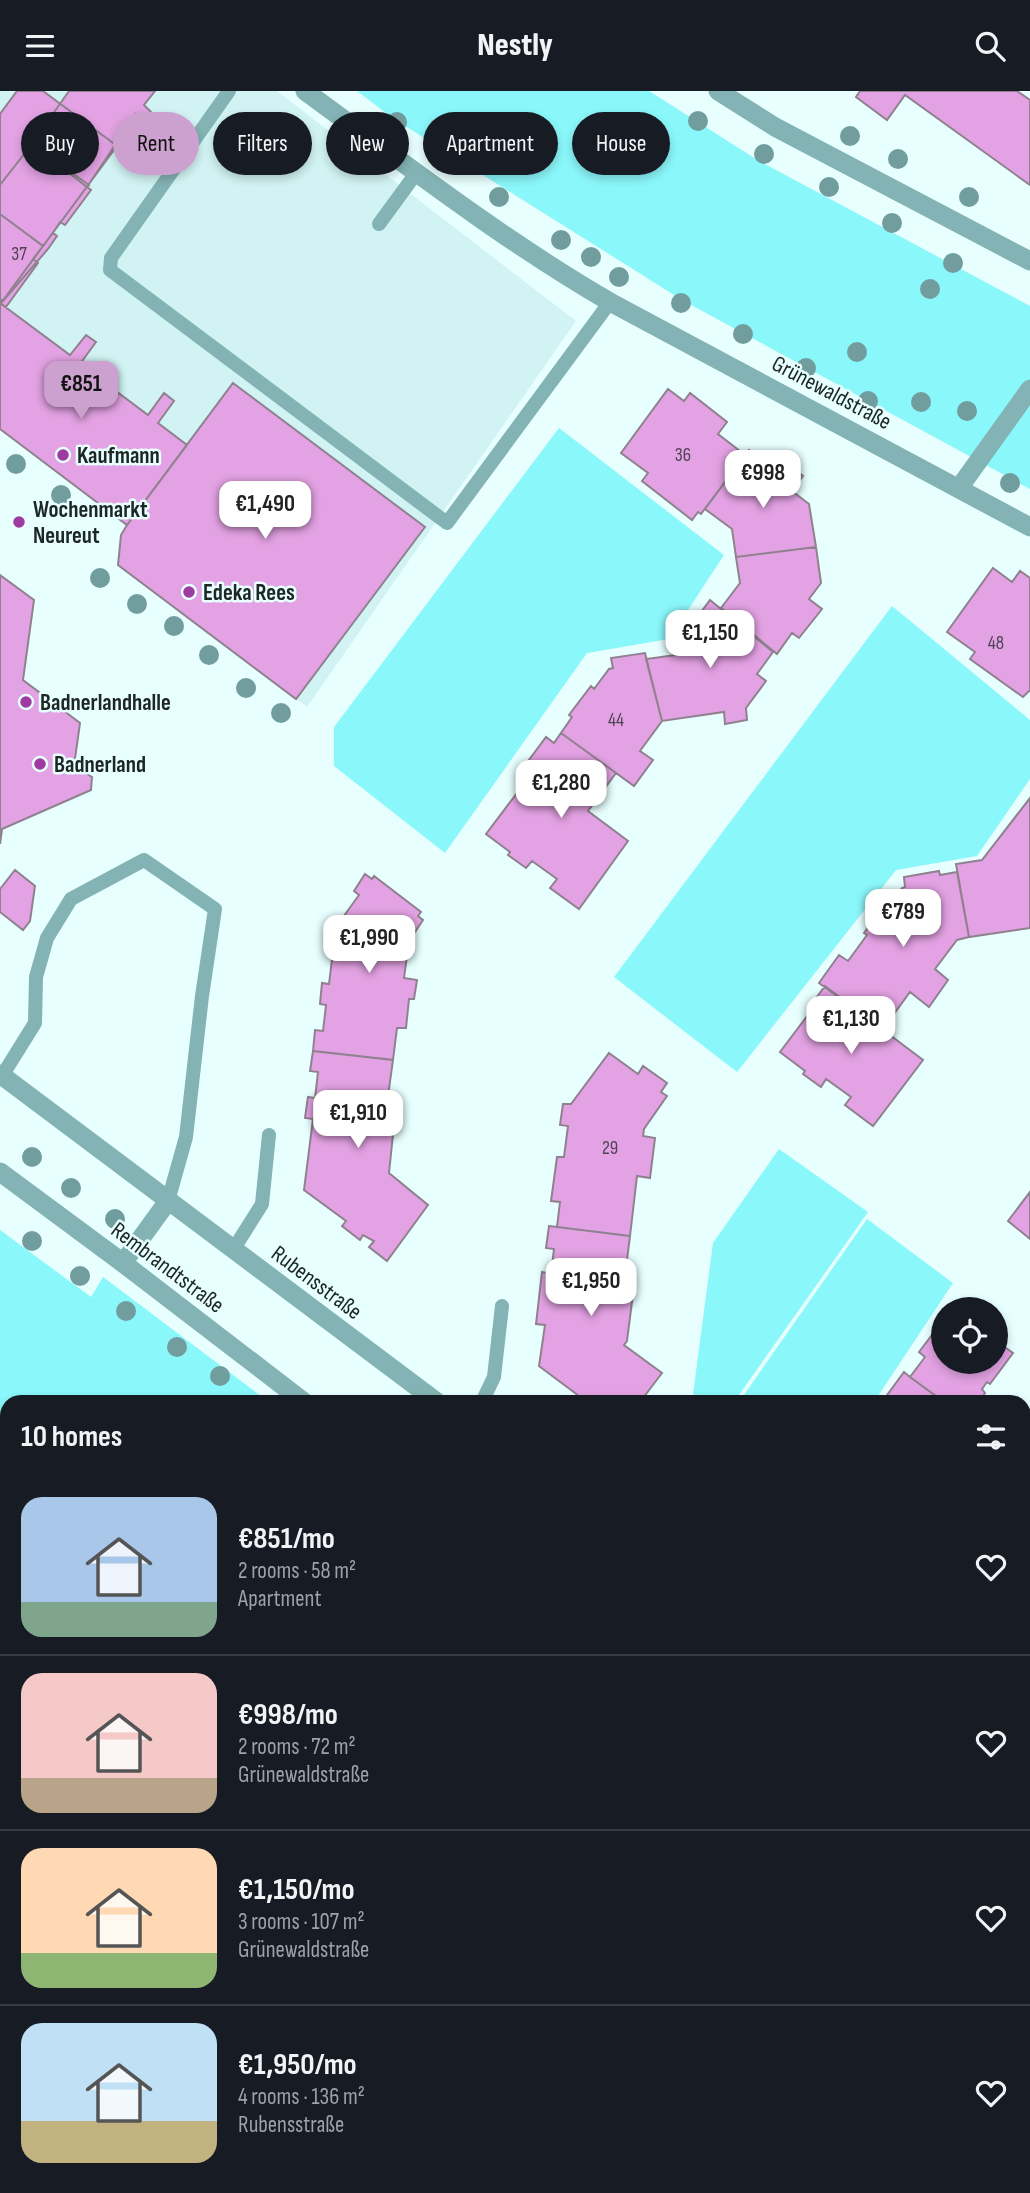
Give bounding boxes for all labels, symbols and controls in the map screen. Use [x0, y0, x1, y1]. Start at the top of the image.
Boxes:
text: Nestly [477, 26, 553, 65]
icon: menu [21, 27, 59, 65]
icon: search [971, 27, 1009, 65]
chip: Buy [21, 112, 99, 175]
chip: Rent [113, 112, 199, 175]
chip: Filters [213, 112, 312, 175]
chip: New [326, 112, 409, 175]
chip: Apartment [423, 112, 558, 175]
chip: House [572, 112, 670, 175]
house number: 37 [11, 243, 27, 266]
street label: Grünewaldstraße [767, 350, 896, 436]
pin: €851 [40, 361, 122, 421]
text: €851 [60, 370, 102, 398]
place label: Kaufmann [77, 442, 160, 470]
house number: 36 [675, 444, 691, 467]
marker: Kaufmann [55, 447, 71, 463]
pin: €998 [722, 451, 804, 510]
text: €998 [741, 459, 785, 487]
pin: €1,490 [208, 482, 322, 541]
text: €1,490 [235, 490, 295, 518]
place label: Wochenmarkt Neureut [33, 496, 148, 550]
marker: Wochenmarkt Neureut [11, 514, 27, 530]
place label: Edeka Rees [203, 579, 295, 607]
marker: Edeka Rees [181, 584, 197, 600]
pin: €1,150 [653, 611, 767, 670]
text: €1,150 [681, 619, 739, 647]
house number: 48 [988, 632, 1004, 655]
place label: Badnerlandhalle [40, 689, 171, 717]
marker: Badnerlandhalle [18, 694, 34, 710]
house number: 44 [608, 709, 624, 732]
place label: Badnerland [54, 751, 146, 779]
marker: Badnerland [32, 756, 48, 772]
pin: €1,280 [504, 761, 618, 820]
text: €1,280 [532, 769, 590, 797]
pin: €789 [862, 889, 944, 949]
text: €789 [881, 898, 925, 926]
pin: €1,990 [312, 915, 426, 975]
text: €1,990 [339, 924, 399, 952]
pin: €1,130 [794, 997, 908, 1056]
text: €1,130 [822, 1005, 880, 1033]
pin: €1,910 [301, 1091, 415, 1150]
text: €1,910 [329, 1099, 387, 1127]
house number: 29 [602, 1137, 618, 1160]
street label: Rembrandtstraße [105, 1216, 230, 1319]
street label: Rubensstraße [266, 1240, 367, 1326]
pin: €1,950 [534, 1259, 648, 1318]
text: €1,950 [562, 1267, 620, 1295]
map controls [931, 1297, 1008, 1374]
button: locate [931, 1297, 1008, 1374]
icon: filters [972, 1418, 1010, 1456]
text: 10 homes [21, 1419, 122, 1455]
text: €851/mo [238, 1521, 335, 1557]
icon: home [77, 1525, 161, 1609]
icon: heart [972, 1548, 1010, 1586]
text: 2 rooms · 58 m² [238, 1557, 356, 1585]
text: Apartment [238, 1585, 322, 1613]
text: €998/mo [238, 1697, 338, 1733]
icon: home [77, 1701, 161, 1785]
icon: heart [972, 1724, 1010, 1762]
text: 2 rooms · 72 m² [238, 1733, 356, 1761]
text: Grünewaldstraße [238, 1761, 369, 1789]
text: €1,150/mo [238, 1872, 355, 1908]
icon: home [77, 1876, 161, 1960]
icon: heart [972, 1899, 1010, 1937]
text: 3 rooms · 107 m² [238, 1908, 365, 1936]
text: Grünewaldstraße [238, 1936, 369, 1964]
text: €1,950/mo [238, 2047, 357, 2083]
icon: home [77, 2051, 161, 2135]
icon: heart [972, 2074, 1010, 2112]
text: 4 rooms · 136 m² [238, 2083, 365, 2111]
text: Rubensstraße [238, 2111, 344, 2139]

